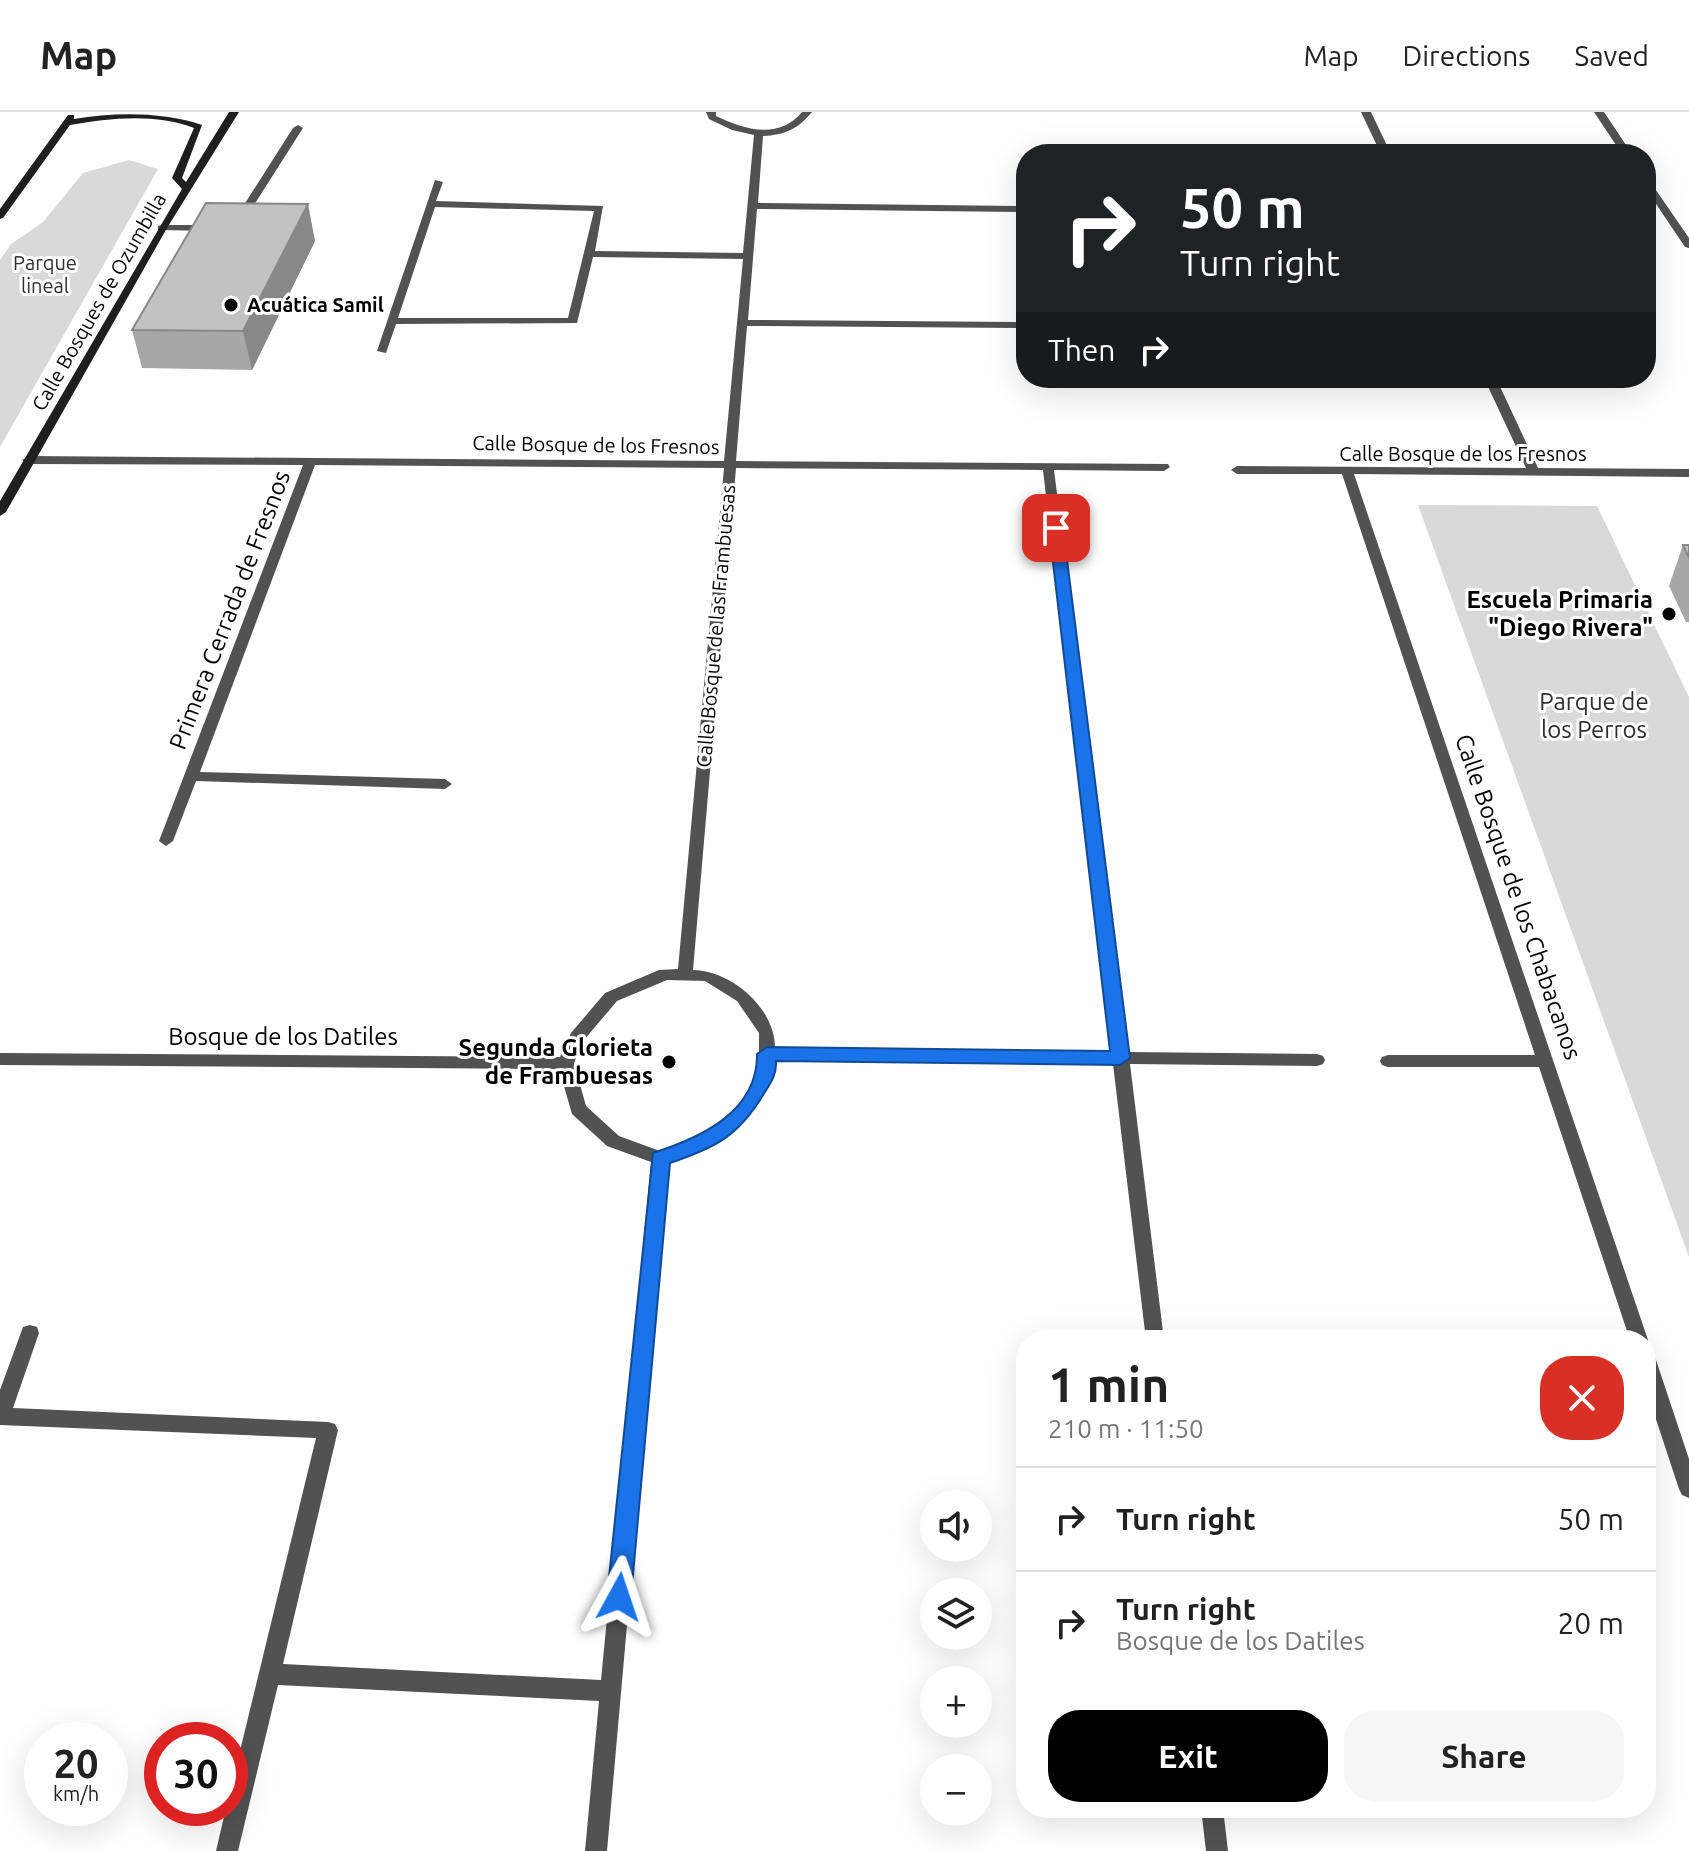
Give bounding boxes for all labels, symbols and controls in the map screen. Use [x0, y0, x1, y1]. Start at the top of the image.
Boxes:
text: Map [40, 34, 117, 76]
text: Map [1303, 40, 1359, 71]
text: Directions [1403, 40, 1530, 71]
text: Saved [1574, 40, 1649, 71]
icon: right [1048, 176, 1152, 280]
text: 50 m [1180, 176, 1305, 239]
street label: Calle Bosques de Ozumbilla [27, 189, 170, 415]
text: Turn right [1180, 242, 1340, 283]
park label: Parque lineal [13, 251, 77, 297]
place label: Acuática Samil [247, 293, 384, 316]
marker: Acuática Samil [222, 296, 240, 314]
icon: right [1132, 328, 1176, 372]
text: Then [1048, 333, 1116, 367]
street label: Calle Bosque de los Fresnos [472, 431, 720, 458]
street label: Calle Bosque de los Fresnos [1339, 442, 1587, 465]
street label: Primera Cerrada de Fresnos [164, 467, 295, 753]
street label: Calle Bosque de las Frambuesas [692, 484, 739, 768]
pin [1022, 494, 1090, 562]
icon: arrive [1034, 506, 1078, 550]
place label: Escuela Primaria "Diego Rivera" [1466, 586, 1653, 641]
marker: Escuela Primaria "Diego Rivera" [1660, 605, 1678, 623]
park label: Parque de los Perros [1539, 688, 1649, 743]
street label: Calle Bosque de los Chabacanos [1450, 731, 1587, 1063]
street label: Bosque de los Datiles [168, 1023, 398, 1050]
place label: Segunda Glorieta de Frambuesas [459, 1034, 653, 1089]
marker: Segunda Glorieta de Frambuesas [660, 1053, 678, 1071]
button: close [1540, 1356, 1624, 1440]
text: 1 min [1048, 1357, 1169, 1411]
text: 210 m · 11:50 [1048, 1414, 1204, 1443]
map controls [920, 1490, 992, 1826]
button: sound [920, 1490, 992, 1562]
icon: right [1048, 1497, 1092, 1541]
text: Turn right [1116, 1502, 1256, 1536]
text: 50 m [1557, 1502, 1624, 1536]
position arrow [577, 1555, 661, 1639]
button: layers [920, 1578, 992, 1650]
text: Turn right [1116, 1592, 1256, 1626]
icon: right [1048, 1601, 1092, 1645]
text: 20 m [1557, 1606, 1624, 1640]
text: Bosque de los Datiles [1116, 1626, 1365, 1655]
button: + [920, 1666, 992, 1738]
button: Exit [1048, 1710, 1328, 1802]
button: Share [1344, 1710, 1624, 1802]
speed limit sign: 30 [144, 1722, 248, 1826]
text: 20 [53, 1741, 99, 1786]
button: − [920, 1754, 992, 1826]
text: km/h [53, 1782, 99, 1805]

